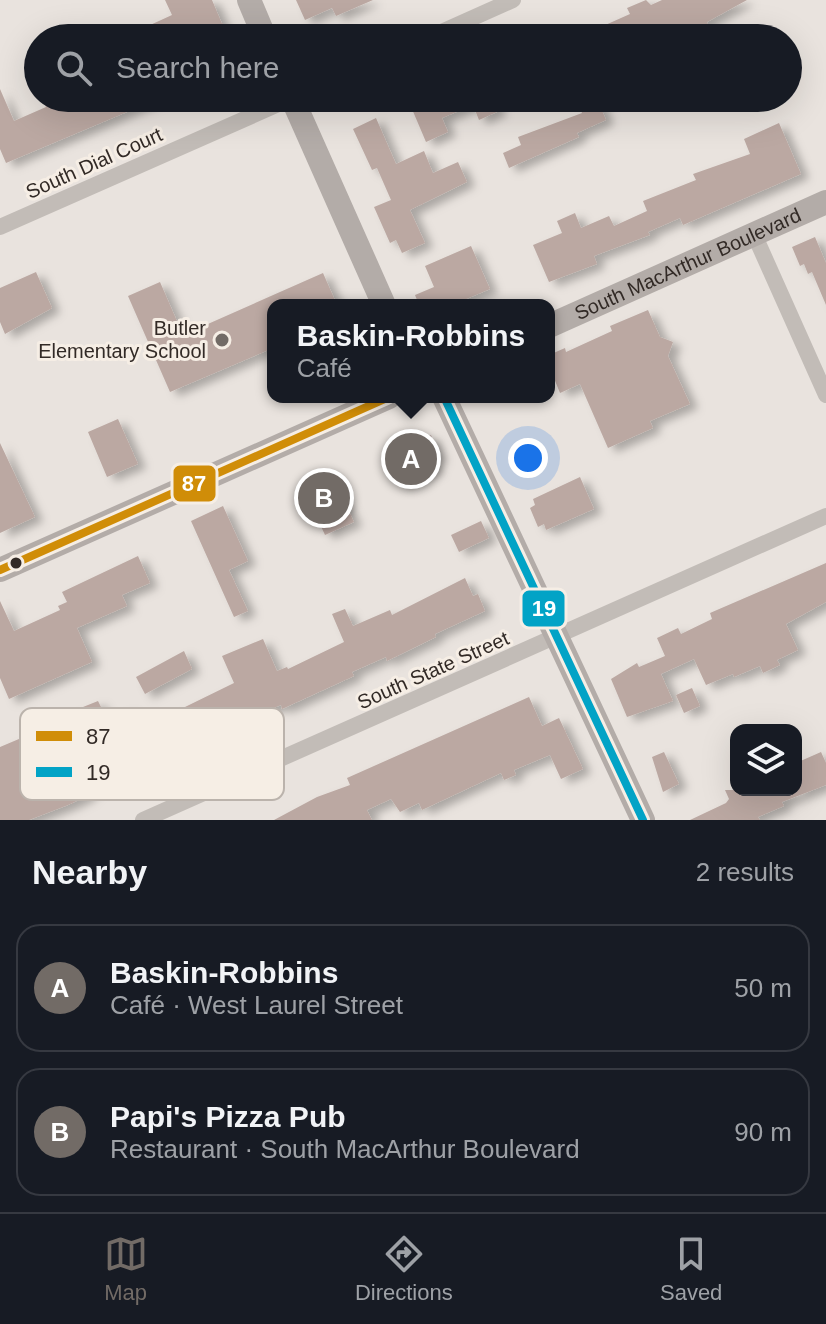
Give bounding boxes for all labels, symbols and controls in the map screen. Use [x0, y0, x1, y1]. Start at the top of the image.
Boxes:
search box [24, 24, 802, 112]
icon: search [52, 46, 96, 90]
text: Search here [116, 51, 279, 84]
street label: South Dial Court [22, 123, 166, 203]
street label: South MacArthur Boulevard [571, 204, 804, 324]
popup [267, 299, 555, 403]
place label: Butler Elementary School [38, 317, 206, 362]
text: Baskin-Robbins [297, 319, 525, 352]
marker: Butler Elementary School [213, 331, 231, 349]
text: Café [297, 353, 352, 383]
pin: A [385, 429, 437, 489]
your location [508, 438, 548, 478]
line badge: 87 [172, 464, 217, 503]
pin: B [298, 468, 350, 528]
text: 87 [182, 471, 206, 496]
unlabelled marker [8, 555, 24, 571]
line badge: 19 [521, 589, 566, 628]
text: 19 [532, 596, 556, 621]
street label: South State Street [354, 627, 513, 713]
legend [20, 708, 284, 800]
text: 87 [86, 724, 110, 749]
map controls [730, 724, 802, 796]
button: layers [730, 724, 802, 796]
text: 19 [86, 760, 110, 785]
text: Nearby [32, 853, 147, 891]
text: 2 results [696, 857, 794, 887]
text: Baskin-Robbins [110, 956, 338, 989]
text: A [51, 973, 69, 1003]
text: 50 m [734, 973, 792, 1003]
text: Café · West Laurel Street [110, 990, 403, 1020]
text: Papi's Pizza Pub [110, 1100, 346, 1133]
text: B [51, 1117, 69, 1147]
text: 90 m [734, 1117, 792, 1147]
text: Restaurant · South MacArthur Boulevard [110, 1134, 580, 1164]
tab: Map [104, 1232, 148, 1306]
tab: Directions [355, 1232, 453, 1306]
tab: Saved [660, 1232, 722, 1306]

